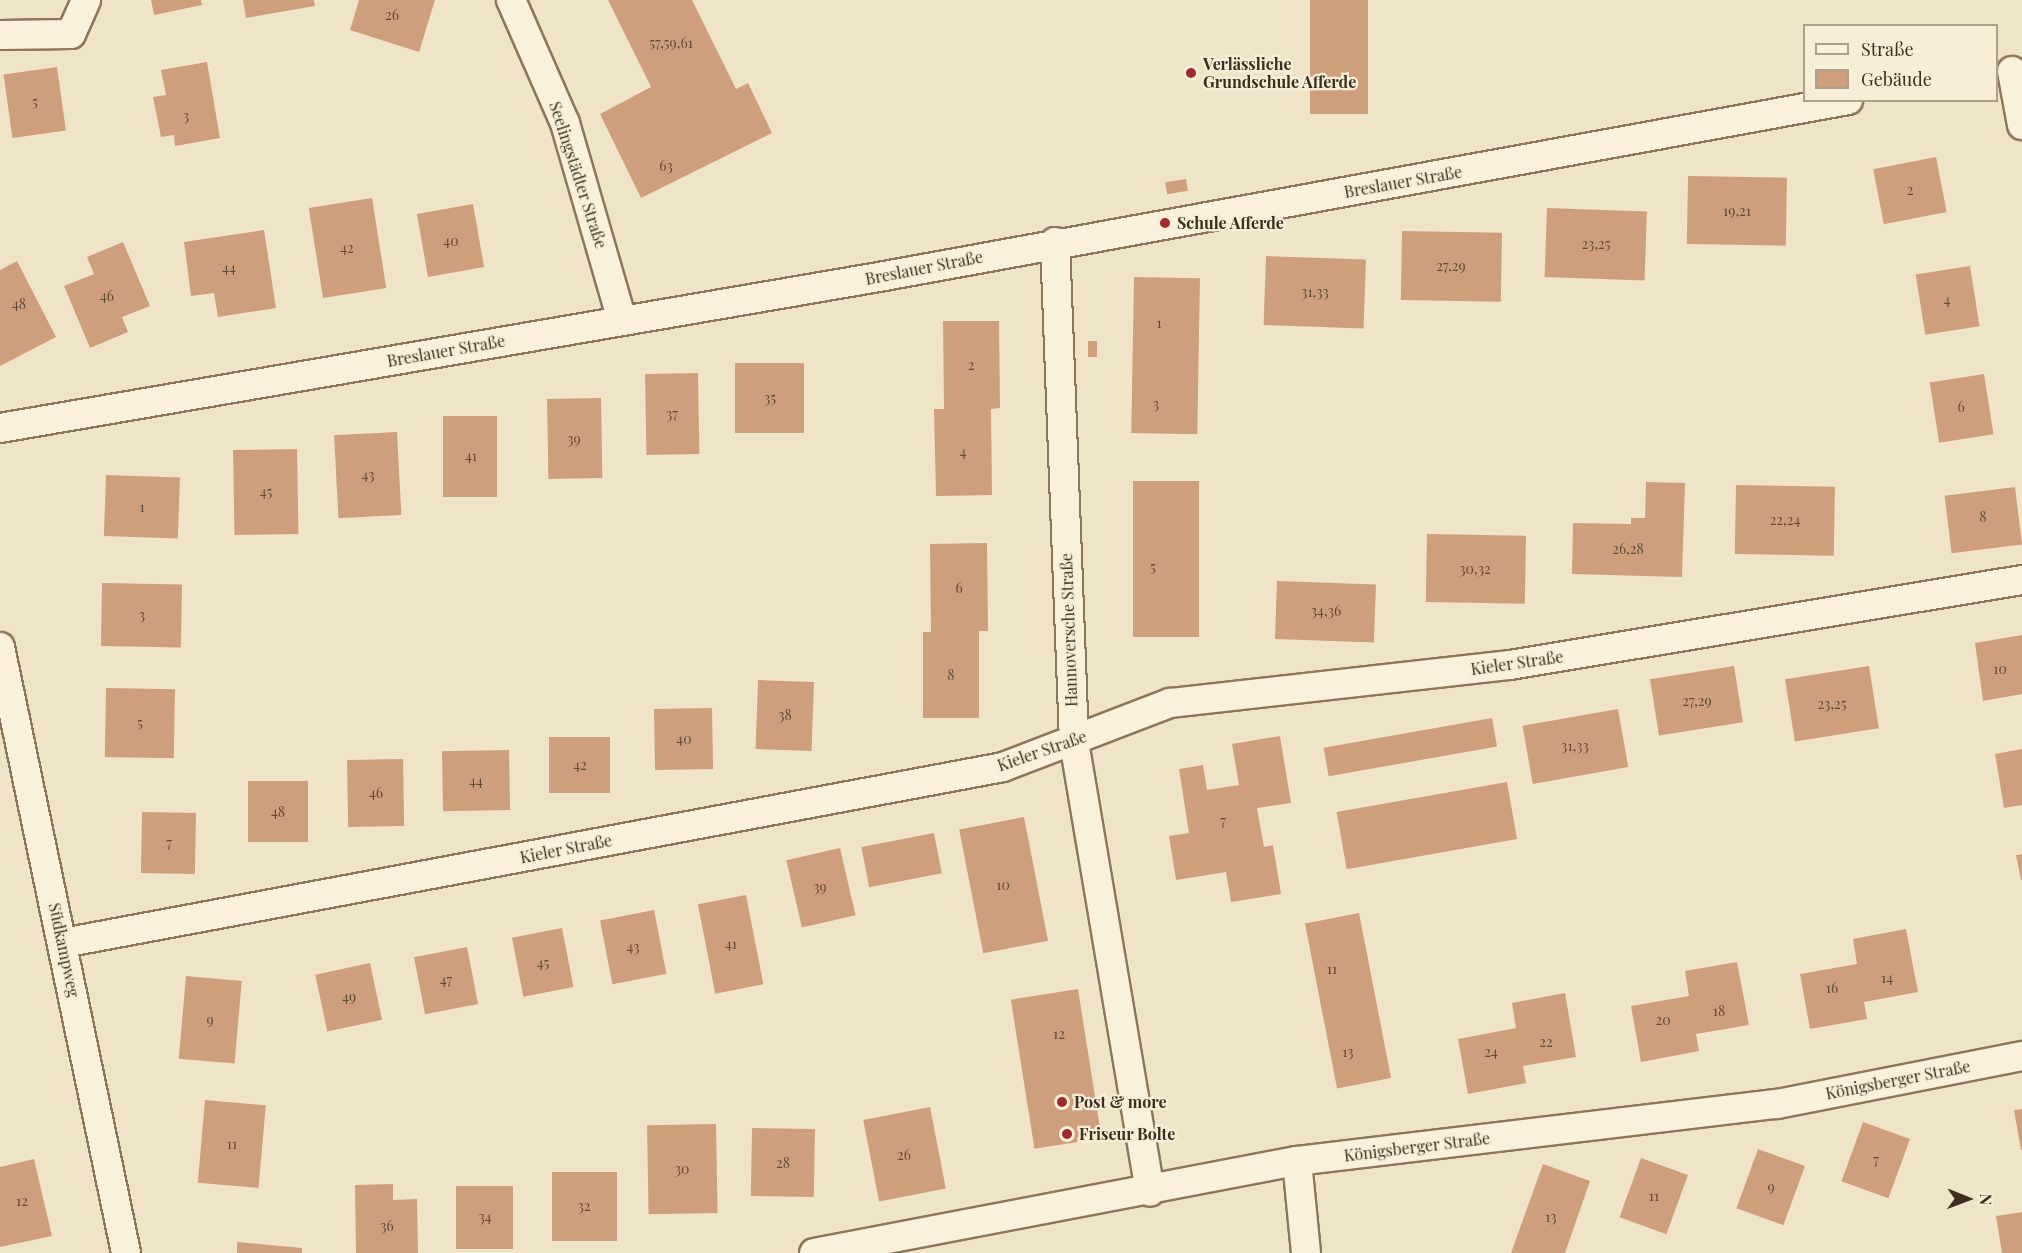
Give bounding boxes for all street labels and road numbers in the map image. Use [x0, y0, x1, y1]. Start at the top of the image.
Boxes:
street label: Seelingstädter Straße [545, 99, 611, 251]
street label: Breslauer Straße [1342, 162, 1464, 202]
street label: Breslauer Straße [863, 247, 985, 289]
street label: Breslauer Straße [385, 331, 507, 371]
street label: Hannoversche Straße [1057, 553, 1081, 707]
street label: Kieler Straße [1469, 647, 1565, 679]
street label: Kieler Straße [995, 727, 1089, 775]
street label: Kieler Straße [518, 831, 614, 867]
street label: Südkampweg [45, 901, 83, 999]
street label: Königsberger Straße [1824, 1056, 1972, 1104]
street label: Königsberger Straße [1343, 1128, 1491, 1166]

